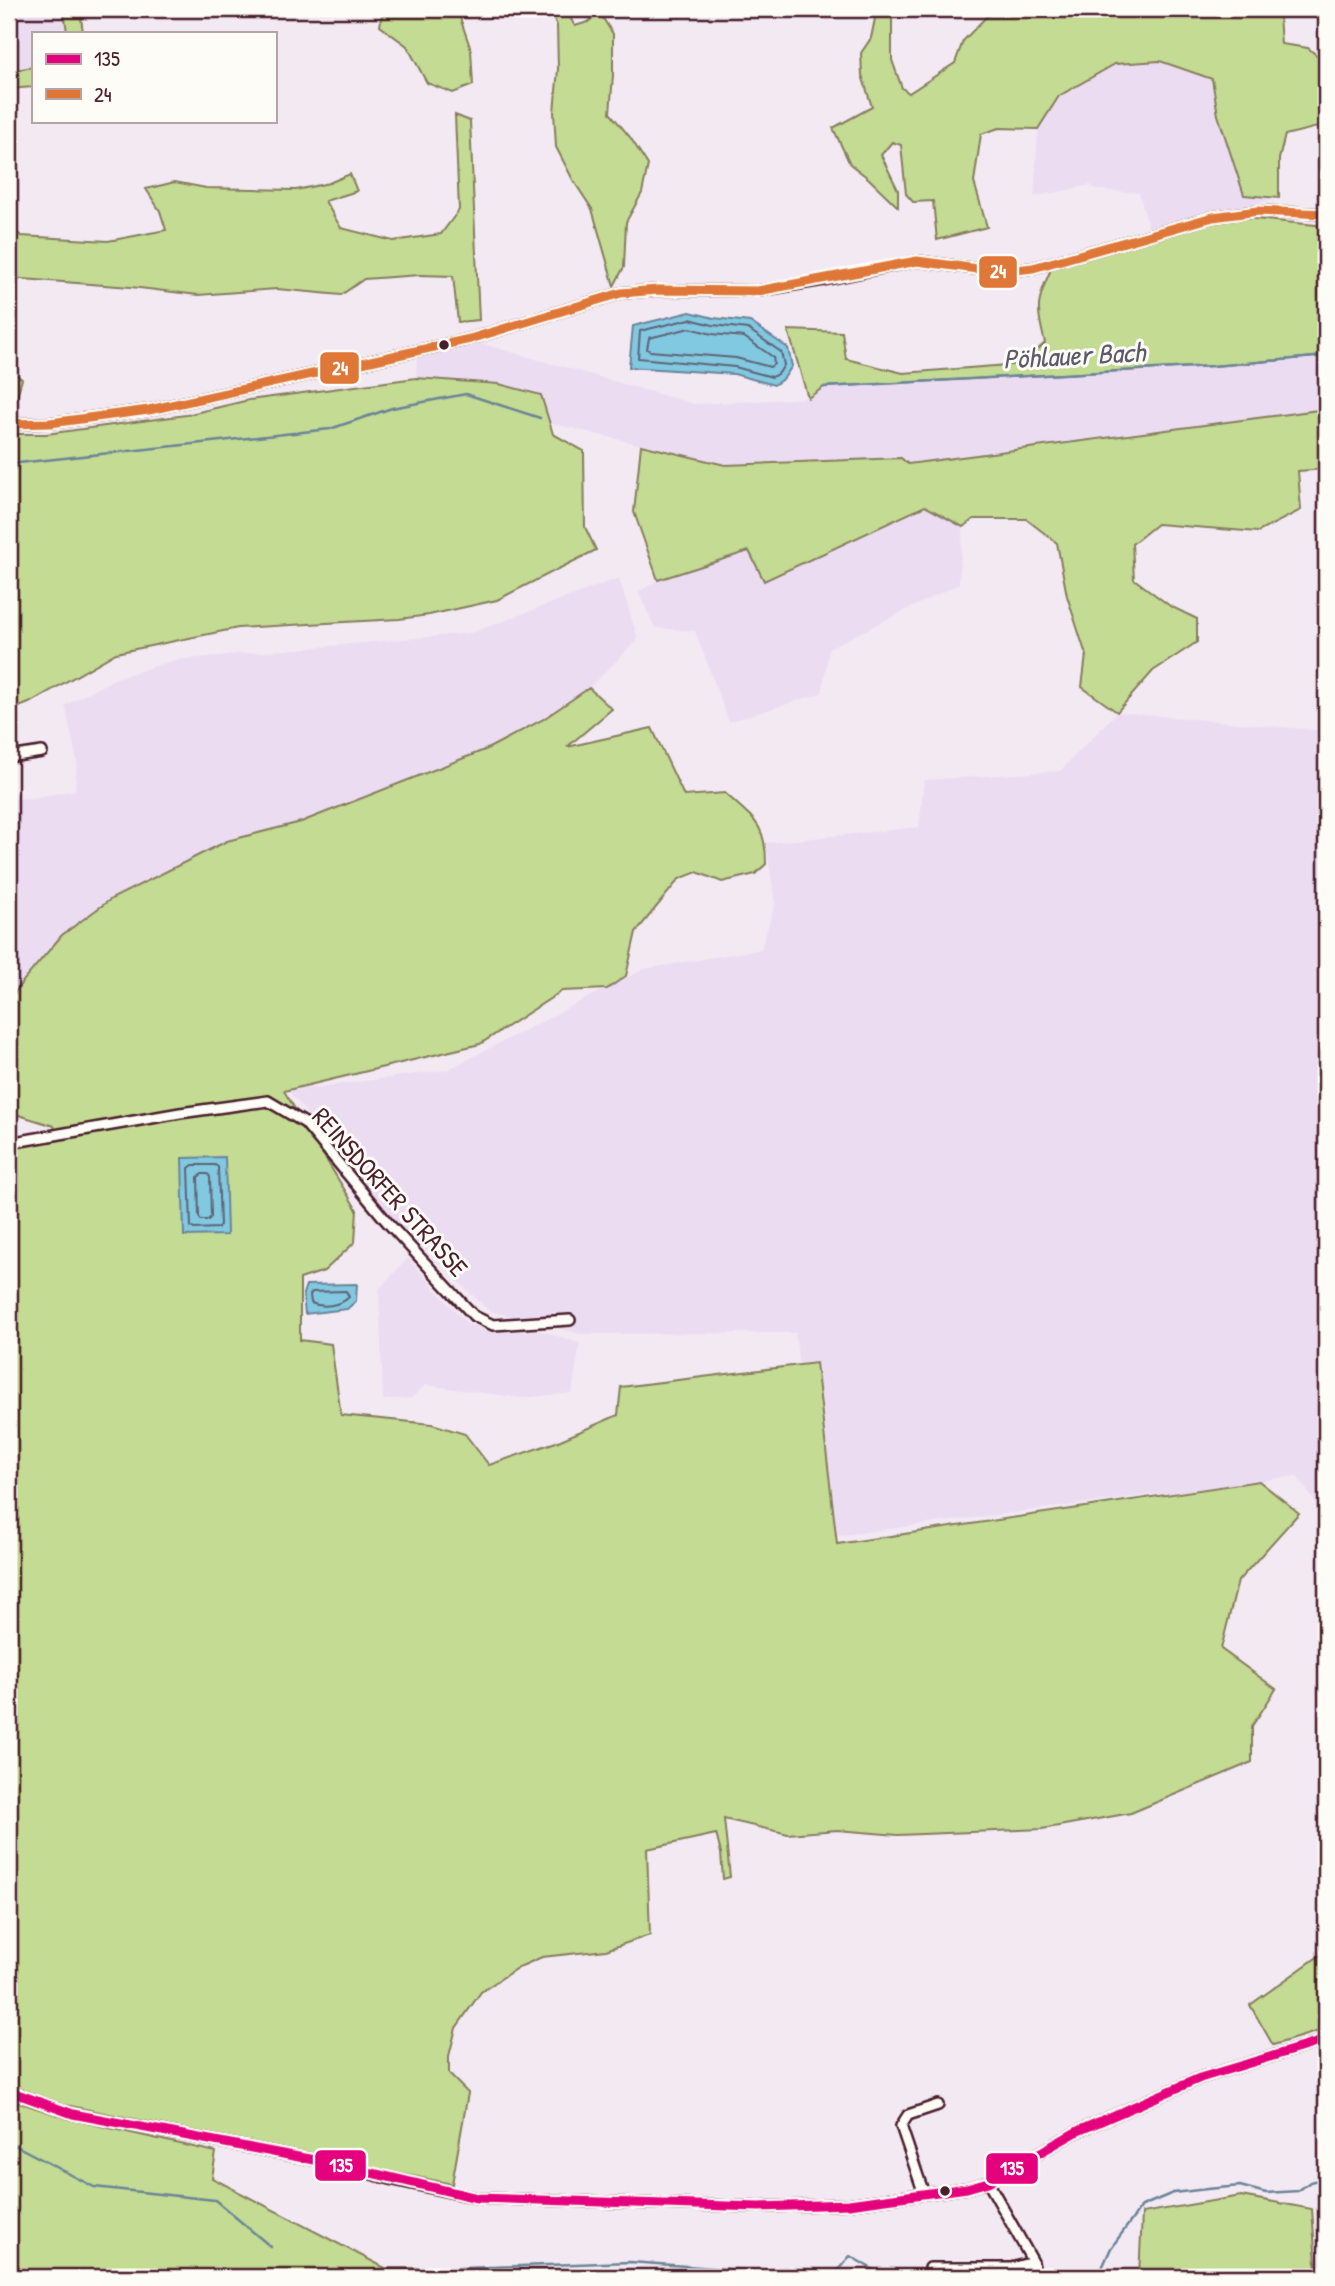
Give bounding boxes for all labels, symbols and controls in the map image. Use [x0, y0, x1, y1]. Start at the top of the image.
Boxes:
legend [32, 32, 276, 122]
text: 135 [94, 44, 120, 73]
text: 24 [94, 80, 112, 109]
line badge: 24 [978, 255, 1018, 289]
text: 24 [990, 258, 1006, 284]
water label: Pöhlauer Bach [1002, 332, 1148, 378]
unlabelled marker [437, 338, 451, 352]
line badge: 24 [319, 351, 360, 385]
text: 24 [332, 355, 348, 381]
street label: REINSDORFER STRASSE [305, 1099, 476, 1284]
line badge: 135 [314, 2149, 367, 2182]
text: 135 [329, 2152, 354, 2178]
line badge: 135 [985, 2152, 1039, 2185]
text: 135 [1000, 2155, 1025, 2181]
unlabelled marker [938, 2184, 952, 2198]

